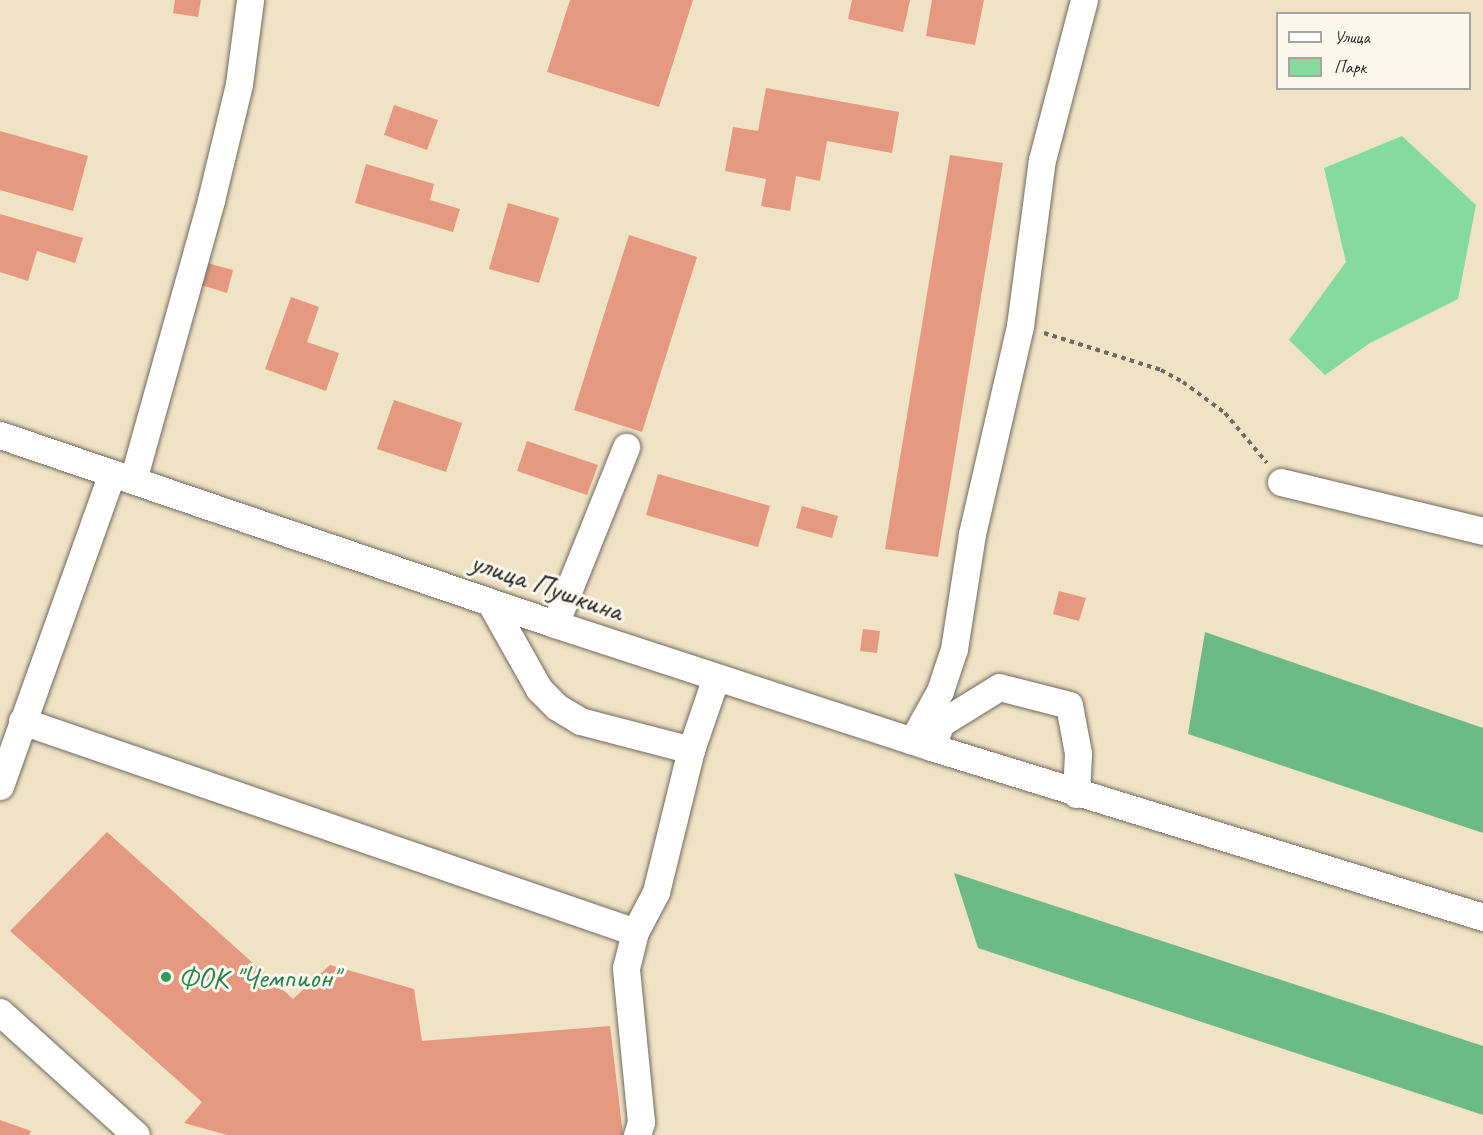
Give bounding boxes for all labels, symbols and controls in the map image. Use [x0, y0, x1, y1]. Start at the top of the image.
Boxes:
legend [1276, 12, 1471, 90]
text: Улица [1334, 26, 1370, 48]
text: Парк [1334, 56, 1366, 78]
street label: улица Пушкина [466, 543, 628, 629]
place label: ФОК "Чемпион" [178, 959, 339, 995]
marker: ФОК "Чемпион" [159, 970, 173, 984]

